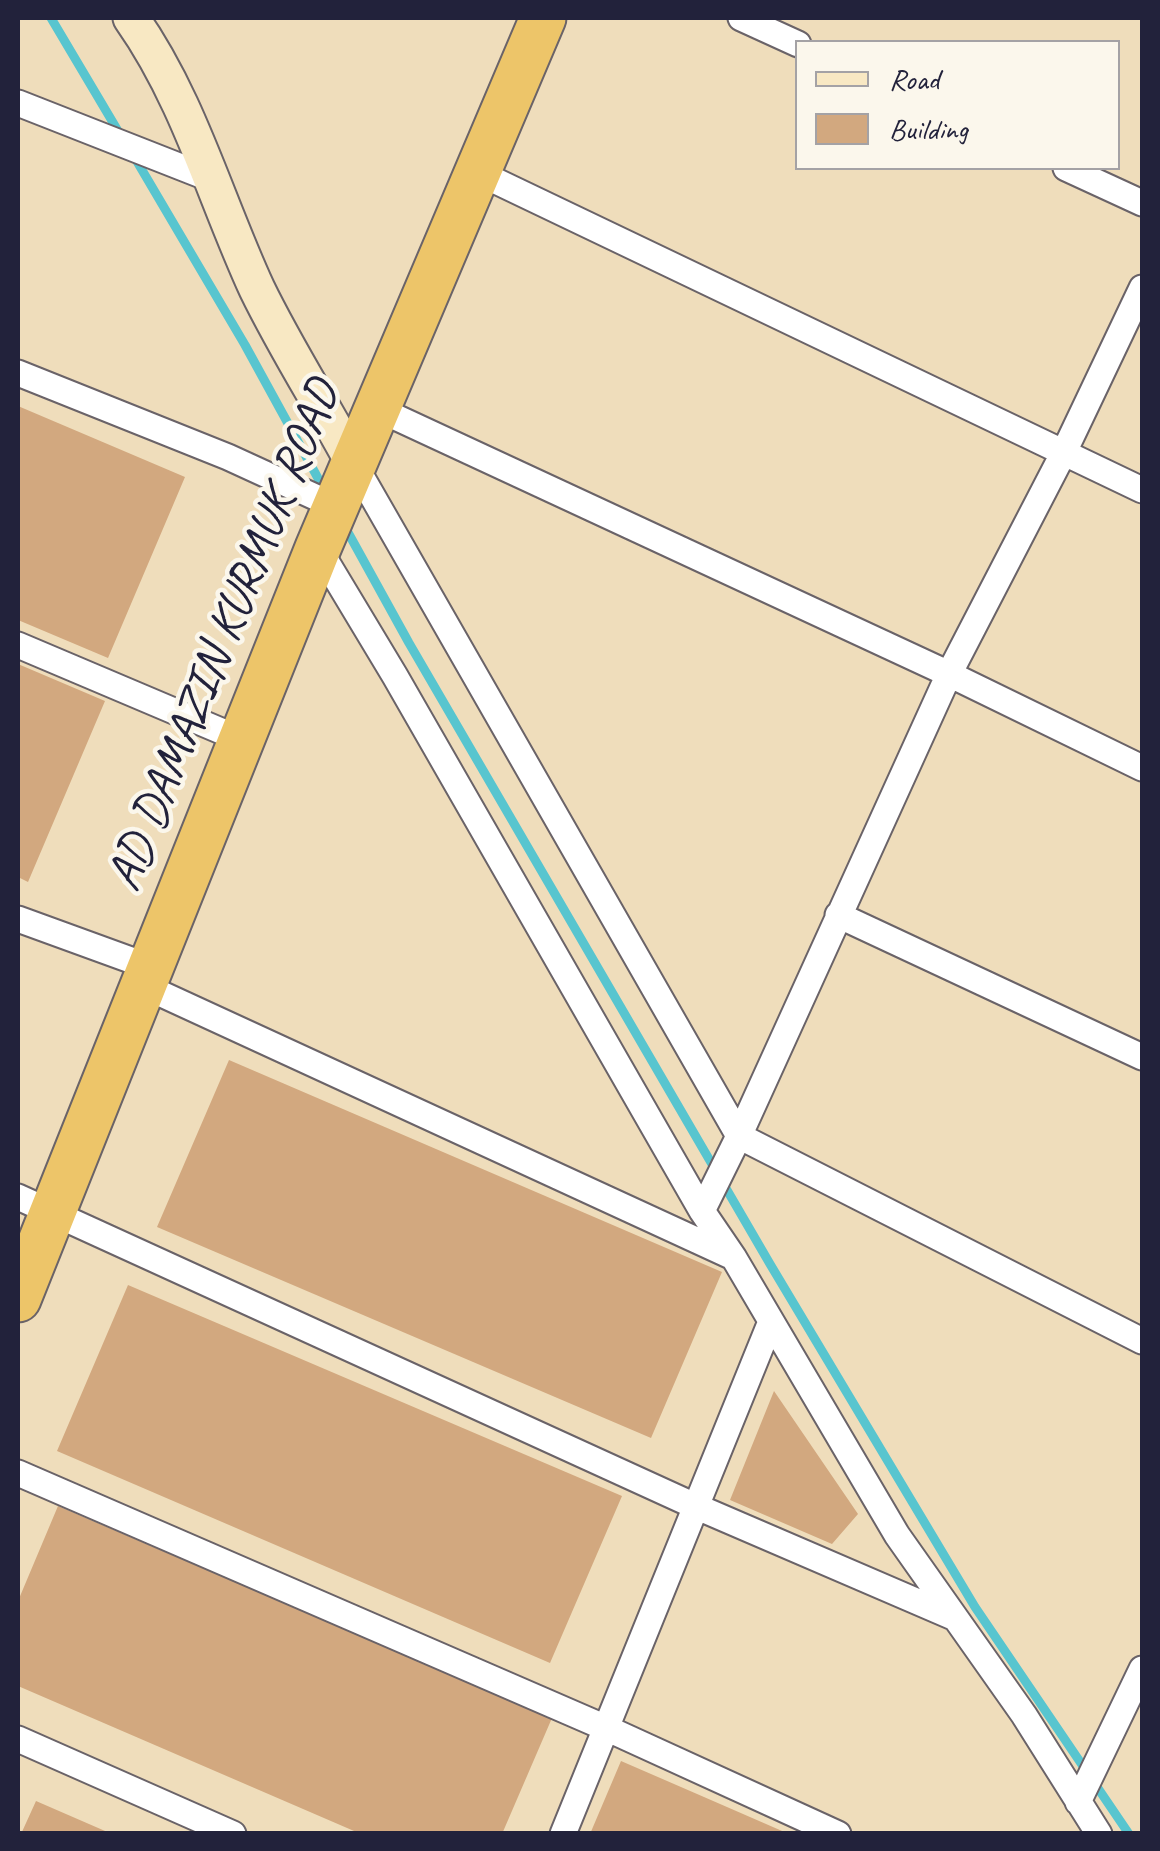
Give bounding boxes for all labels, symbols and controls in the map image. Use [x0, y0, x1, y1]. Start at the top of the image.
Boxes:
legend [795, 40, 1120, 170]
text: Road [889, 60, 939, 98]
text: Building [889, 110, 968, 148]
street label: AD DAMAZIN KURMUK ROAD [95, 372, 355, 900]

